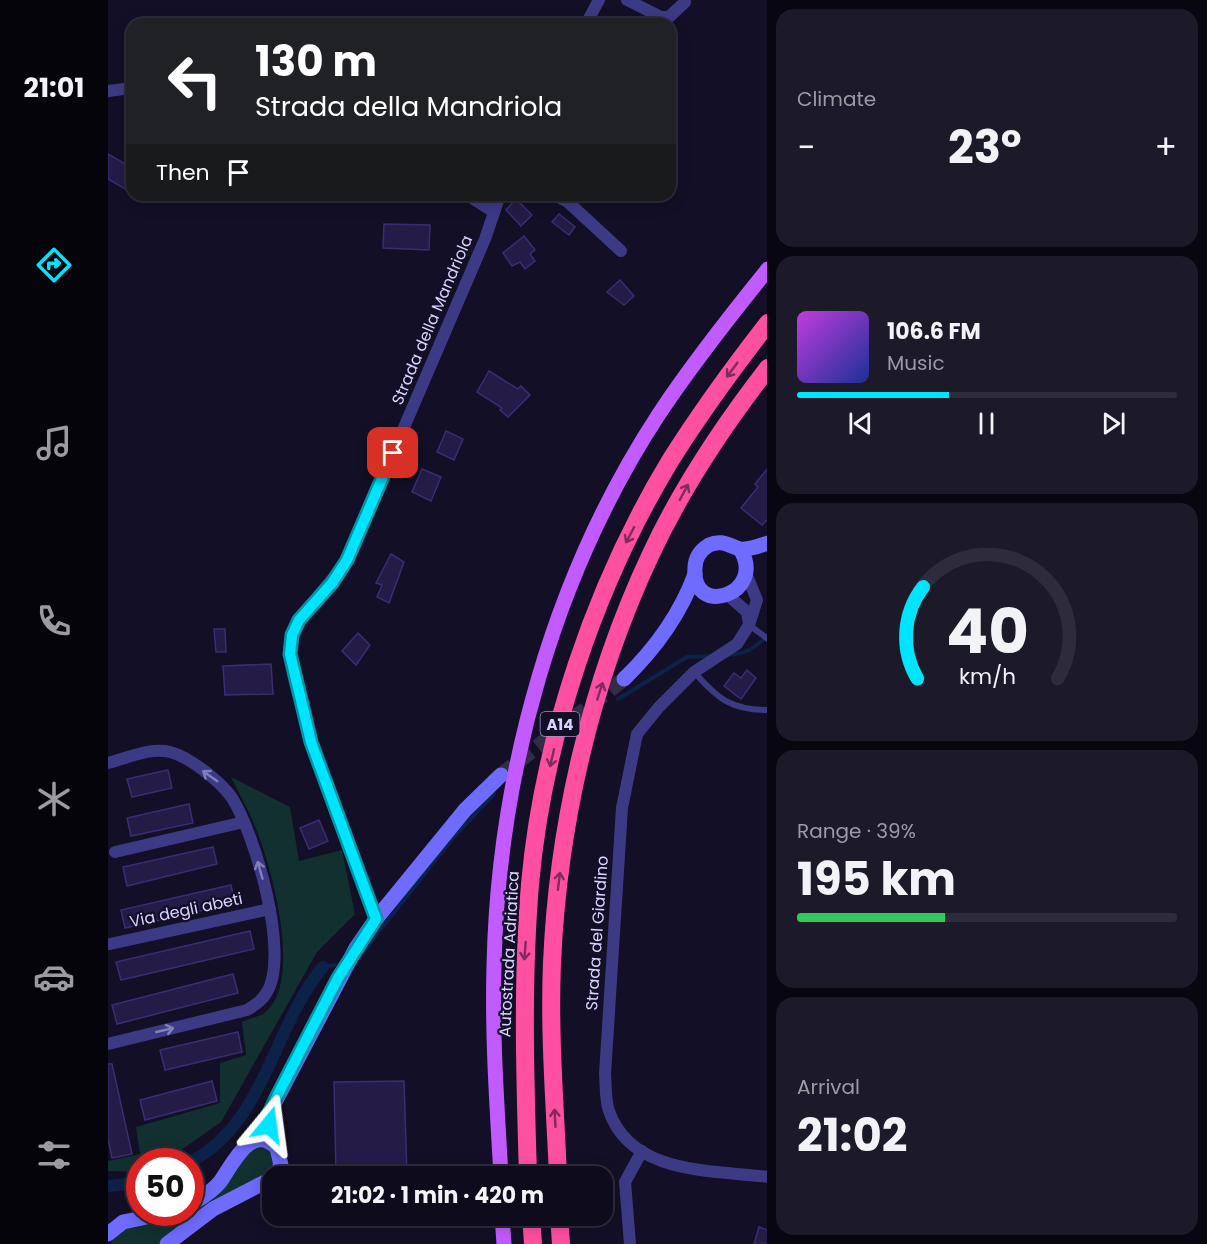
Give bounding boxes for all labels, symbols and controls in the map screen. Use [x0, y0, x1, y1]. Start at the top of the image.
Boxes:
text: 130 m [255, 32, 377, 91]
icon: left [156, 42, 234, 120]
text: 21:01 [24, 69, 85, 106]
text: Climate [797, 85, 876, 113]
text: Strada della Mandriola [255, 88, 562, 125]
text: 23° [948, 116, 1022, 179]
text: − [797, 124, 815, 171]
text: + [1154, 124, 1177, 171]
icon: arrive [222, 156, 255, 189]
text: Then [156, 157, 210, 188]
street label: Strada della Mandriola [386, 232, 478, 408]
icon: directions [33, 244, 75, 286]
text: 106.6 FM [887, 316, 981, 347]
text: Music [887, 349, 945, 377]
one-way arrow [726, 361, 739, 377]
icon: previous [844, 407, 877, 440]
icon: pause [970, 407, 1003, 440]
icon: next [1097, 407, 1130, 440]
icon: music [33, 422, 75, 464]
pin [367, 427, 418, 478]
icon: arrive [376, 436, 409, 469]
one-way arrow [679, 484, 690, 502]
one-way arrow [624, 526, 635, 544]
text: 40 [946, 587, 1028, 675]
icon: phone [33, 600, 75, 642]
text: km/h [958, 661, 1016, 692]
one-way arrow [595, 682, 606, 701]
road number: A14 [540, 712, 580, 736]
one-way arrow [546, 748, 557, 768]
one-way arrow [202, 770, 219, 782]
icon: climate [33, 778, 75, 820]
text: Range · 39% [797, 817, 916, 845]
text: 195 km [797, 848, 956, 911]
street label: Strada del Giardino [580, 855, 614, 1011]
one-way arrow [253, 861, 265, 880]
street label: Autostrada Adriatica [493, 870, 525, 1038]
one-way arrow [553, 871, 564, 891]
street label: Via degli abeti [127, 887, 245, 933]
one-way arrow [520, 941, 531, 961]
icon: car [33, 956, 75, 998]
one-way arrow [155, 1023, 174, 1035]
text: Arrival [797, 1073, 860, 1101]
position arrow [237, 1093, 301, 1157]
text: 21:02 [797, 1104, 907, 1167]
one-way arrow [550, 1108, 561, 1128]
icon: filters [33, 1134, 75, 1176]
speed limit sign: 50 [126, 1148, 204, 1226]
text: 21:02 · 1 min · 420 m [331, 1180, 544, 1211]

